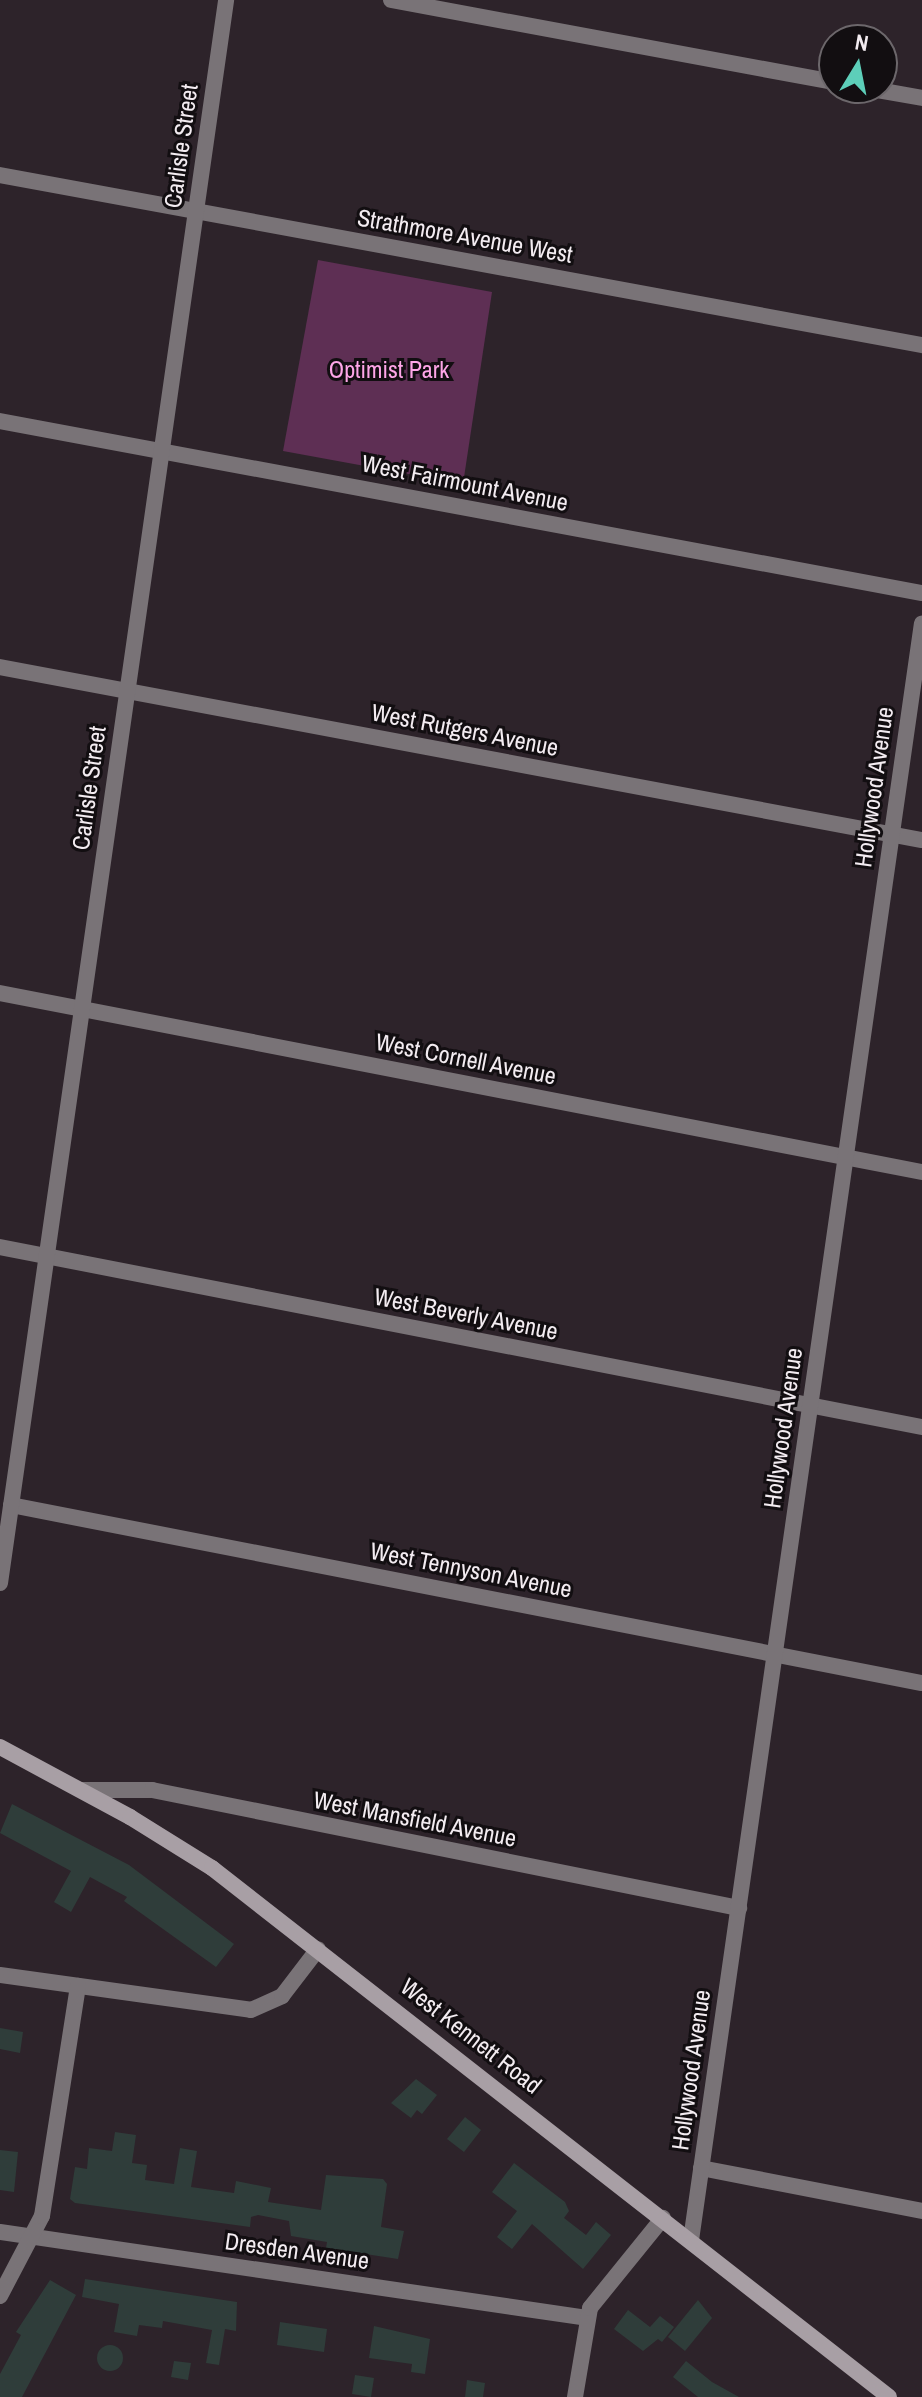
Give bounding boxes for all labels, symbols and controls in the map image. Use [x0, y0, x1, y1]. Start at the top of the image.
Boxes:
north arrow [818, 24, 898, 104]
text: N [853, 26, 871, 58]
street label: Carlisle Street [158, 82, 204, 210]
street label: Strathmore Avenue West [355, 203, 575, 269]
park label: Optimist Park [329, 356, 449, 384]
street label: West Fairmount Avenue [359, 449, 571, 517]
street label: West Rutgers Avenue [369, 698, 561, 762]
street label: Hollywood Avenue [848, 704, 900, 870]
street label: Carlisle Street [66, 724, 112, 852]
street label: West Cornell Avenue [373, 1027, 559, 1091]
street label: West Beverly Avenue [371, 1282, 561, 1346]
street label: Hollywood Avenue [757, 1345, 809, 1511]
street label: West Tennyson Avenue [367, 1536, 575, 1604]
street label: West Mansfield Avenue [311, 1785, 519, 1853]
street label: West Kennett Road [395, 1972, 547, 2100]
street label: Hollywood Avenue [665, 1987, 717, 2153]
street label: Dresden Avenue [223, 2227, 371, 2275]

